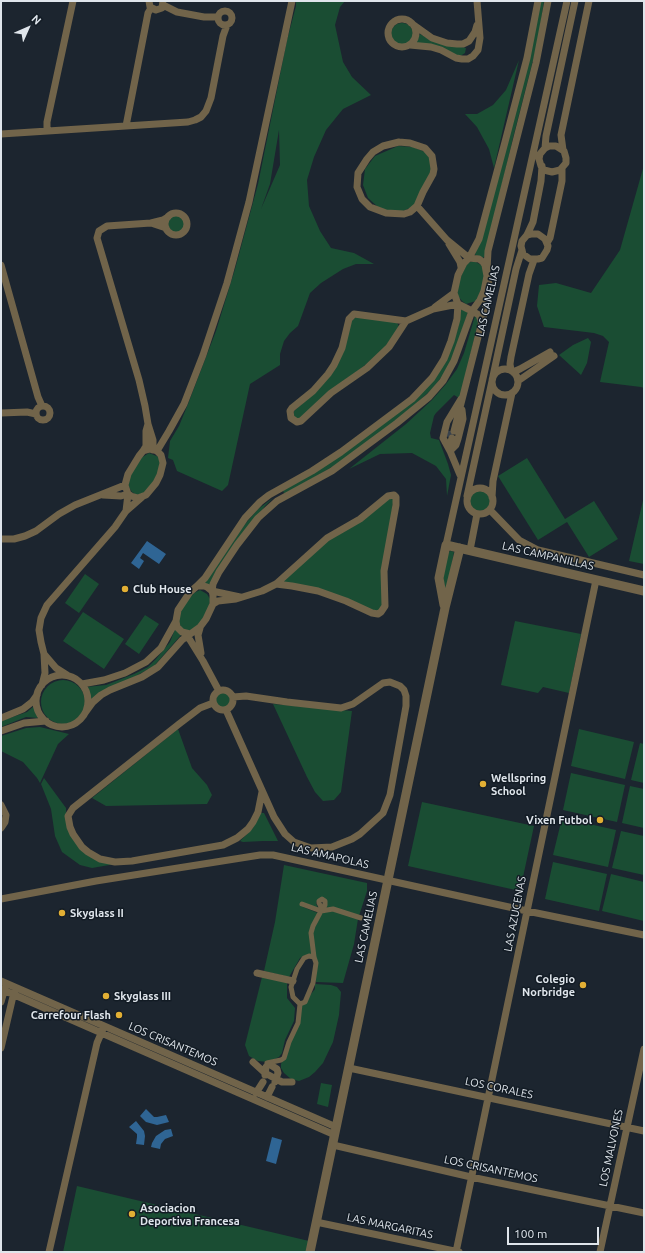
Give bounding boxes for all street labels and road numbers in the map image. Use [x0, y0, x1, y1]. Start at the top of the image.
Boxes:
street label: LAS CAMELIAS [473, 264, 503, 338]
street label: LAS CAMPANILLAS [501, 539, 595, 573]
street label: LAS AMAPOLAS [290, 841, 370, 871]
street label: LAS AZUCENAS [501, 875, 529, 953]
street label: LAS CAMELIAS [352, 890, 380, 964]
street label: LOS CRISANTEMOS [127, 1019, 219, 1069]
street label: LOS CORALES [464, 1074, 534, 1102]
street label: LOS MALVONES [596, 1108, 626, 1188]
street label: LOS CRISANTEMOS [443, 1153, 539, 1185]
street label: LAS MARGARITAS [346, 1210, 434, 1242]

